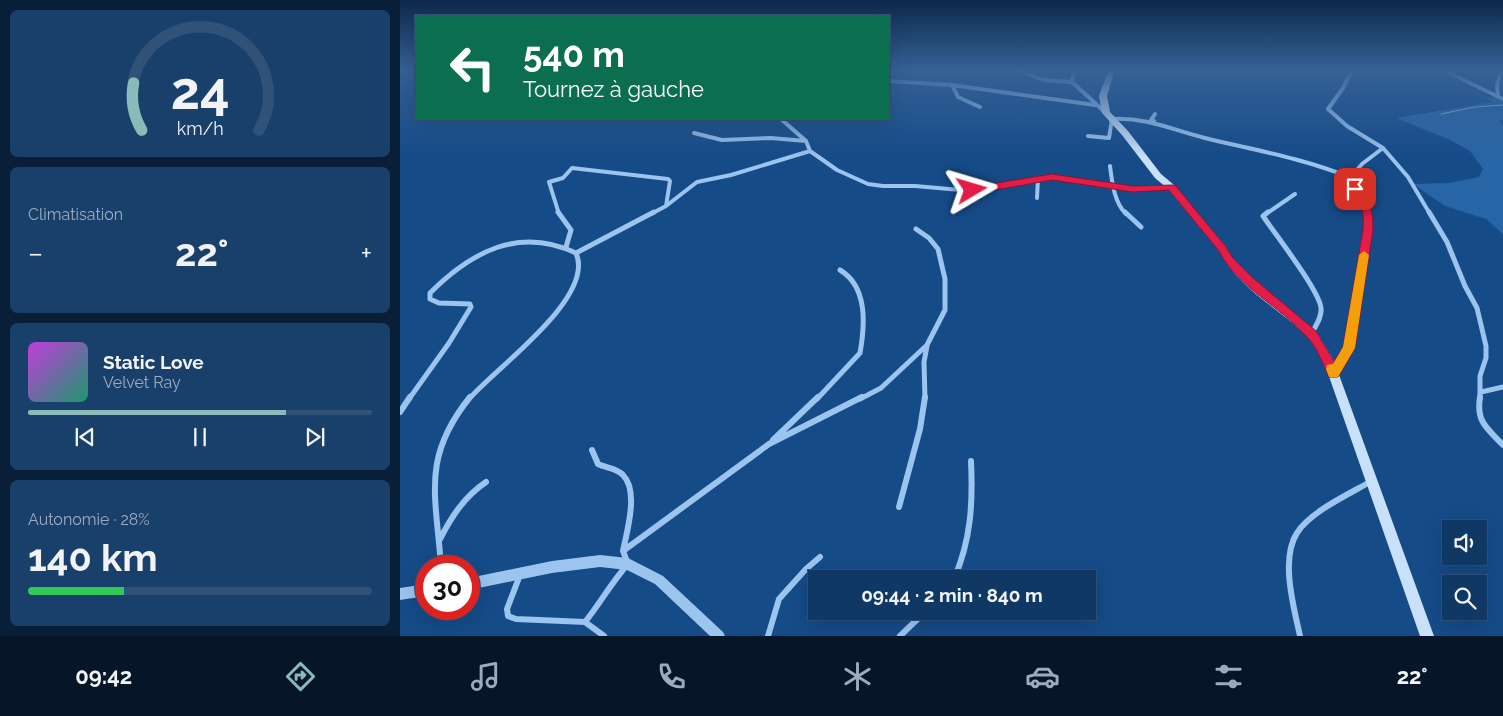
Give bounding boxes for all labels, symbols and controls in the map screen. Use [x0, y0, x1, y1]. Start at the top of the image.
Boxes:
text: 540 m [523, 34, 625, 75]
icon: left [440, 35, 505, 100]
text: 24 [170, 60, 230, 121]
text: Tournez à gauche [523, 76, 704, 102]
text: km/h [176, 118, 224, 139]
position arrow [945, 163, 997, 215]
pin [1334, 168, 1376, 210]
icon: arrive [1341, 175, 1369, 203]
text: Climatisation [28, 205, 123, 224]
text: 22° [175, 230, 228, 275]
text: − [28, 237, 43, 270]
text: + [360, 237, 372, 270]
text: Static Love [103, 351, 204, 373]
text: Velvet Ray [103, 373, 181, 392]
icon: previous [71, 423, 99, 451]
icon: pause [186, 423, 214, 451]
icon: next [301, 423, 329, 451]
text: Autonomie · 28% [28, 510, 150, 529]
map controls [1442, 520, 1487, 620]
button: sound [1442, 520, 1487, 565]
text: 140 km [28, 535, 158, 580]
speed limit sign: 30 [415, 555, 480, 620]
button: search [1442, 575, 1487, 620]
text: 09:44 · 2 min · 840 m [861, 584, 1043, 606]
icon: directions [283, 659, 318, 694]
icon: music [468, 659, 503, 694]
icon: phone [654, 659, 689, 694]
icon: climate [840, 659, 875, 694]
icon: car [1025, 659, 1060, 694]
icon: filters [1211, 659, 1246, 694]
text: 09:42 [75, 663, 132, 689]
text: 22° [1397, 663, 1428, 689]

